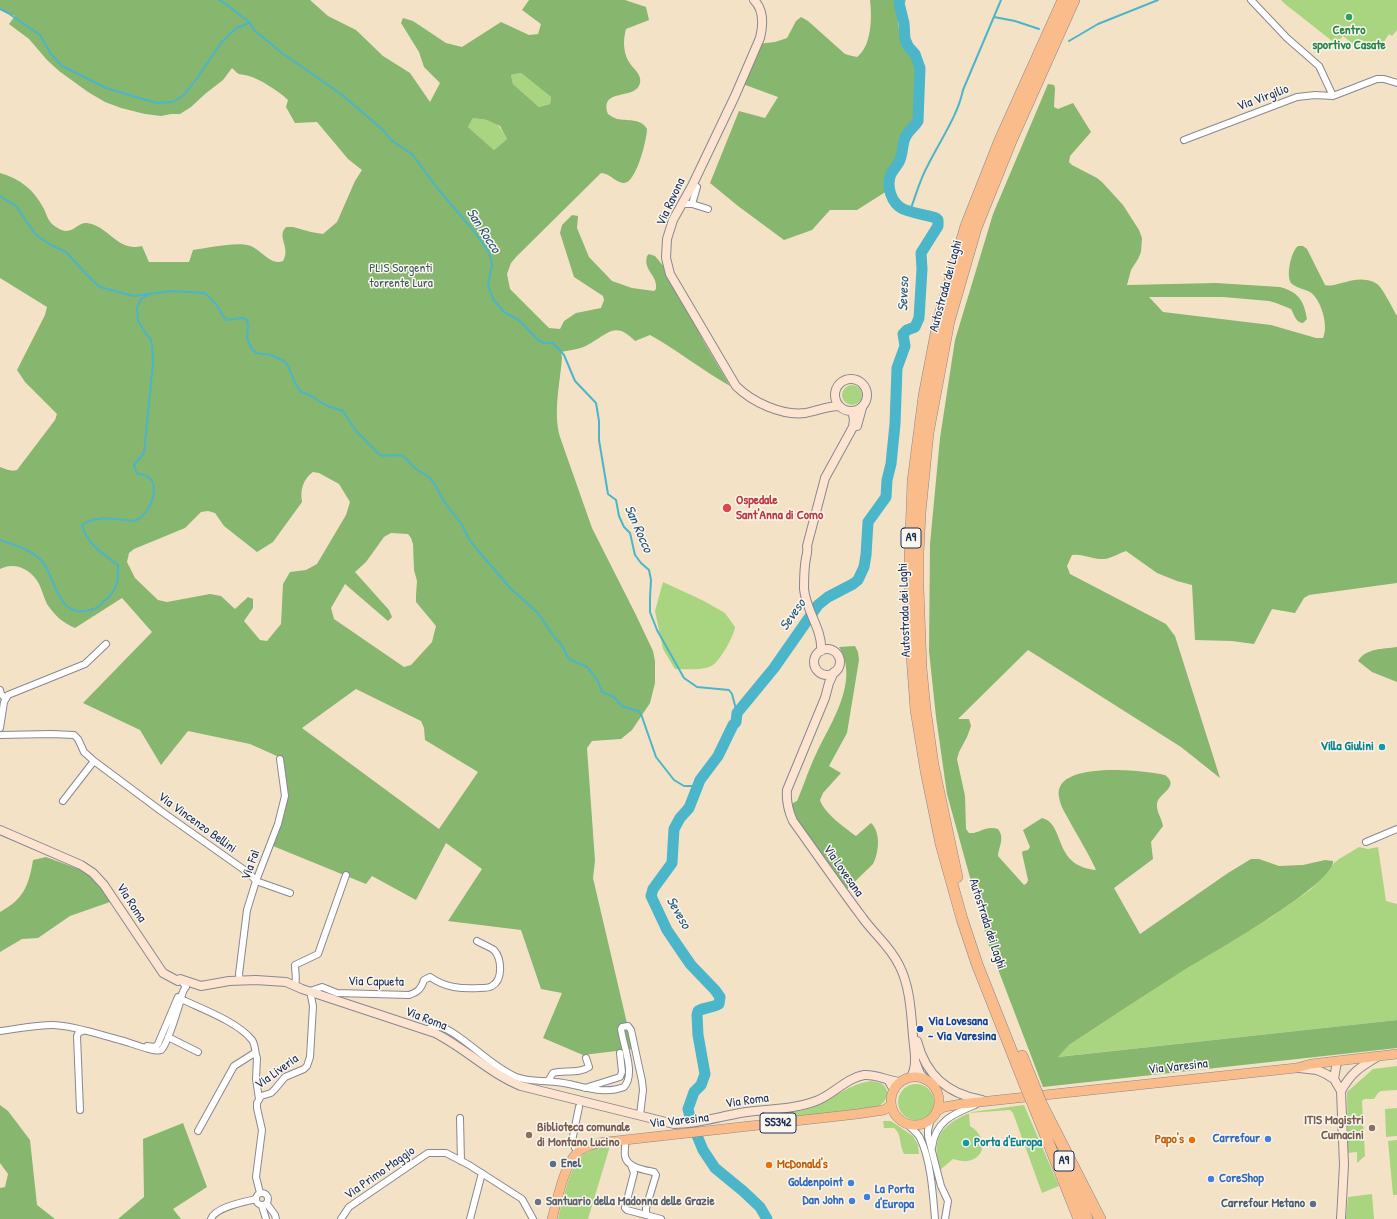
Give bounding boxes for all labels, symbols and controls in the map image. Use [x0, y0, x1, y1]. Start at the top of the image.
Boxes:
marker: Centro sportivo Casate [1344, 12, 1354, 22]
place label: Centro sportivo Casate [1312, 23, 1386, 54]
street label: Via Virgilio [1235, 81, 1291, 115]
street label: Via Ravona [653, 176, 689, 228]
water label: San Rocco [462, 205, 504, 257]
street label: Autostrada dei Laghi [926, 238, 966, 334]
park label: PLIS Sorgenti torrente Lura [369, 261, 433, 292]
water label: Seveso [895, 277, 913, 311]
place label: Ospedale Sant'Anna di Como [736, 493, 823, 524]
marker: Ospedale Sant'Anna di Como [721, 502, 733, 514]
water label: San Rocco [620, 503, 656, 555]
road number: A9 [901, 528, 921, 548]
street label: Autostrada dei Laghi [896, 563, 914, 657]
water label: Seveso [776, 596, 810, 634]
place label: Villa Giulini [1321, 739, 1374, 755]
marker: Villa Giulini [1377, 742, 1387, 752]
street label: Via Vincenzo Bellini [155, 789, 239, 857]
street label: Via Lovesana [819, 842, 867, 900]
street label: Via Faì [238, 848, 264, 882]
street label: Autostrada dei Laghi [965, 877, 1009, 971]
street label: Via Roma [113, 881, 149, 925]
water label: Seveso [662, 894, 694, 932]
street label: Via Capueta [348, 974, 404, 990]
street label: Via Roma [403, 1004, 449, 1034]
place label: Via Lovesana - Via Varesina [928, 1014, 996, 1045]
marker: Via Lovesana - Via Varesina [915, 1024, 925, 1034]
street label: Via Liveria [252, 1051, 302, 1093]
street label: Via Varesina [1147, 1056, 1209, 1078]
street label: Via Roma [724, 1090, 770, 1112]
street label: Via Varesina [648, 1110, 710, 1132]
road number: SS342 [760, 1113, 796, 1133]
place label: ITIS Magistri Cumacini [1304, 1113, 1364, 1144]
place label: Biblioteca comunale di Montano Lucino [537, 1120, 630, 1151]
marker: ITIS Magistri Cumacini [1367, 1123, 1377, 1133]
marker: Biblioteca comunale di Montano Lucino [524, 1130, 534, 1140]
place label: Carrefour [1212, 1131, 1260, 1147]
place label: Papo's [1155, 1132, 1184, 1148]
marker: Carrefour [1263, 1134, 1273, 1144]
place label: Porta d'Europa [974, 1135, 1042, 1151]
marker: Papo's [1187, 1135, 1197, 1145]
marker: Porta d'Europa [961, 1138, 971, 1148]
street label: Via Primo Maggio [342, 1143, 418, 1203]
road number: A9 [1054, 1151, 1074, 1171]
place label: Enel [561, 1156, 581, 1172]
place label: McDonald's [777, 1157, 828, 1173]
marker: Enel [548, 1159, 558, 1169]
marker: McDonald's [764, 1160, 774, 1170]
place label: CoreShop [1219, 1171, 1264, 1187]
marker: CoreShop [1206, 1174, 1216, 1184]
place label: Goldenpoint [788, 1175, 843, 1191]
marker: Goldenpoint [846, 1178, 856, 1188]
place label: La Porta d'Europa [875, 1182, 914, 1213]
marker: La Porta d'Europa [862, 1192, 872, 1202]
place label: Dan John [802, 1193, 844, 1209]
place label: Santuario della Madonna delle Grazie [546, 1194, 715, 1210]
marker: Dan John [847, 1196, 857, 1206]
place label: Carrefour Metano [1221, 1196, 1305, 1212]
marker: Santuario della Madonna delle Grazie [533, 1197, 543, 1207]
marker: Carrefour Metano [1308, 1199, 1318, 1209]

